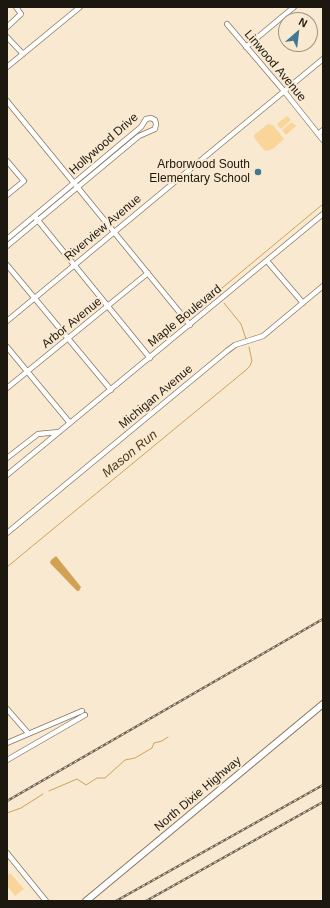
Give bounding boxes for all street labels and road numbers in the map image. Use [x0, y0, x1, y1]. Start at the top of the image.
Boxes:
street label: Linwood Avenue [241, 27, 309, 105]
street label: Hollywood Drive [67, 110, 141, 178]
street label: Riverview Avenue [62, 192, 144, 264]
street label: Maple Boulevard [145, 282, 225, 350]
street label: Arbor Avenue [39, 294, 105, 352]
street label: Michigan Avenue [116, 362, 196, 432]
street label: North Dixie Highway [152, 754, 244, 834]

